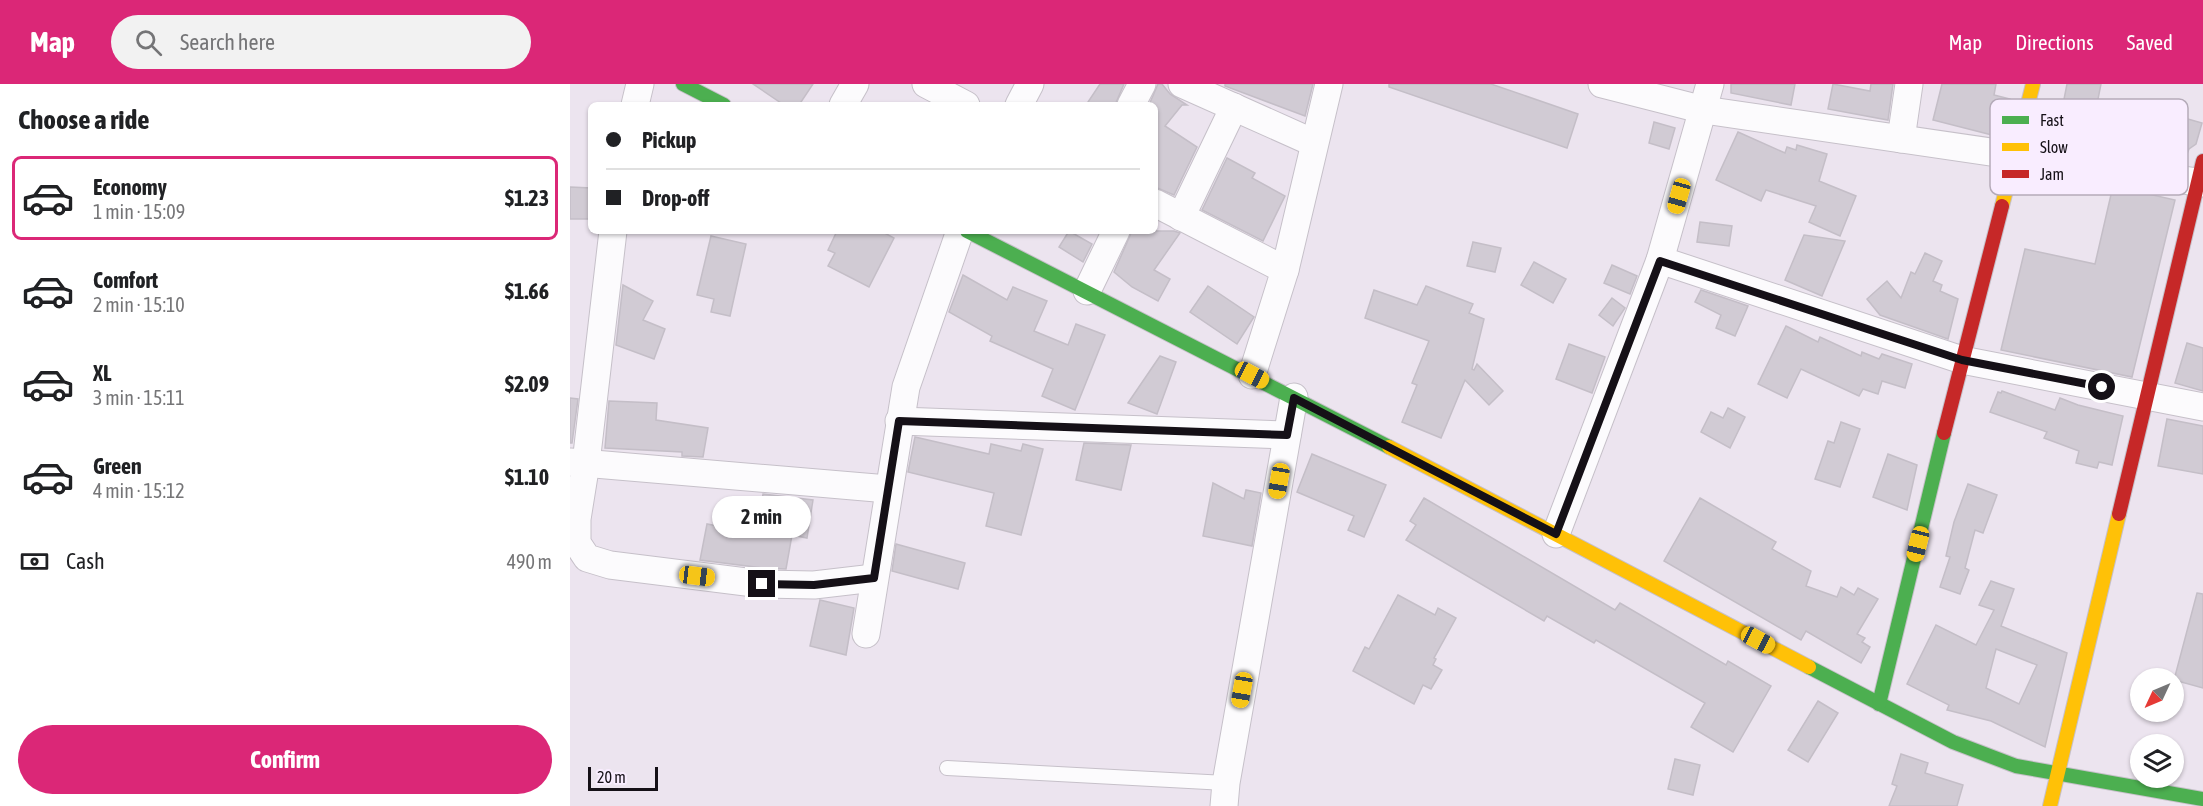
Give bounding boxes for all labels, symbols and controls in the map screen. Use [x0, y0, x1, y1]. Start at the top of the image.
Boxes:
search box [111, 15, 531, 69]
text: Map [30, 26, 75, 58]
icon: search [132, 26, 165, 59]
text: Search here [180, 29, 275, 55]
text: Map [1948, 30, 1982, 54]
text: Directions [2015, 30, 2094, 54]
text: Saved [2127, 30, 2173, 54]
legend [1990, 99, 2188, 195]
text: Choose a ride [18, 104, 150, 135]
text: Fast [2040, 111, 2064, 129]
text: Pickup [642, 127, 697, 153]
text: Slow [2040, 138, 2068, 156]
text: Jam [2040, 165, 2064, 183]
icon: car [21, 171, 75, 225]
text: Economy [93, 174, 167, 200]
car [1665, 176, 1693, 216]
text: $1.23 [505, 185, 549, 211]
text: Drop-off [642, 185, 709, 211]
text: 1 min · 15:09 [93, 200, 185, 223]
icon: car [21, 264, 75, 318]
text: Comfort [93, 267, 158, 293]
text: $1.66 [505, 278, 549, 304]
text: 2 min · 15:10 [93, 293, 185, 316]
icon: car [21, 357, 75, 411]
car [1232, 359, 1272, 391]
text: XL [93, 360, 111, 386]
text: $2.09 [505, 371, 549, 397]
route start [2088, 373, 2115, 400]
text: 3 min · 15:11 [93, 386, 185, 409]
icon: car [21, 450, 75, 504]
text: Green [93, 453, 142, 479]
car [1267, 462, 1291, 500]
text: $1.10 [505, 464, 549, 490]
text: 4 min · 15:12 [93, 479, 185, 502]
callout: 2 min [712, 497, 812, 539]
text: 2 min [741, 505, 782, 528]
car [1905, 524, 1931, 564]
icon: cash [18, 545, 51, 578]
text: Cash [66, 548, 105, 574]
text: 490 m [507, 550, 552, 573]
car [678, 565, 716, 587]
route end [748, 570, 775, 597]
car [1738, 624, 1778, 656]
north arrow [2130, 668, 2184, 722]
map controls [2130, 668, 2184, 788]
car [1230, 671, 1254, 709]
button: Confirm [18, 725, 552, 794]
button: layers [2130, 734, 2184, 788]
scale bar [588, 764, 658, 792]
text: 20 m [597, 768, 626, 786]

